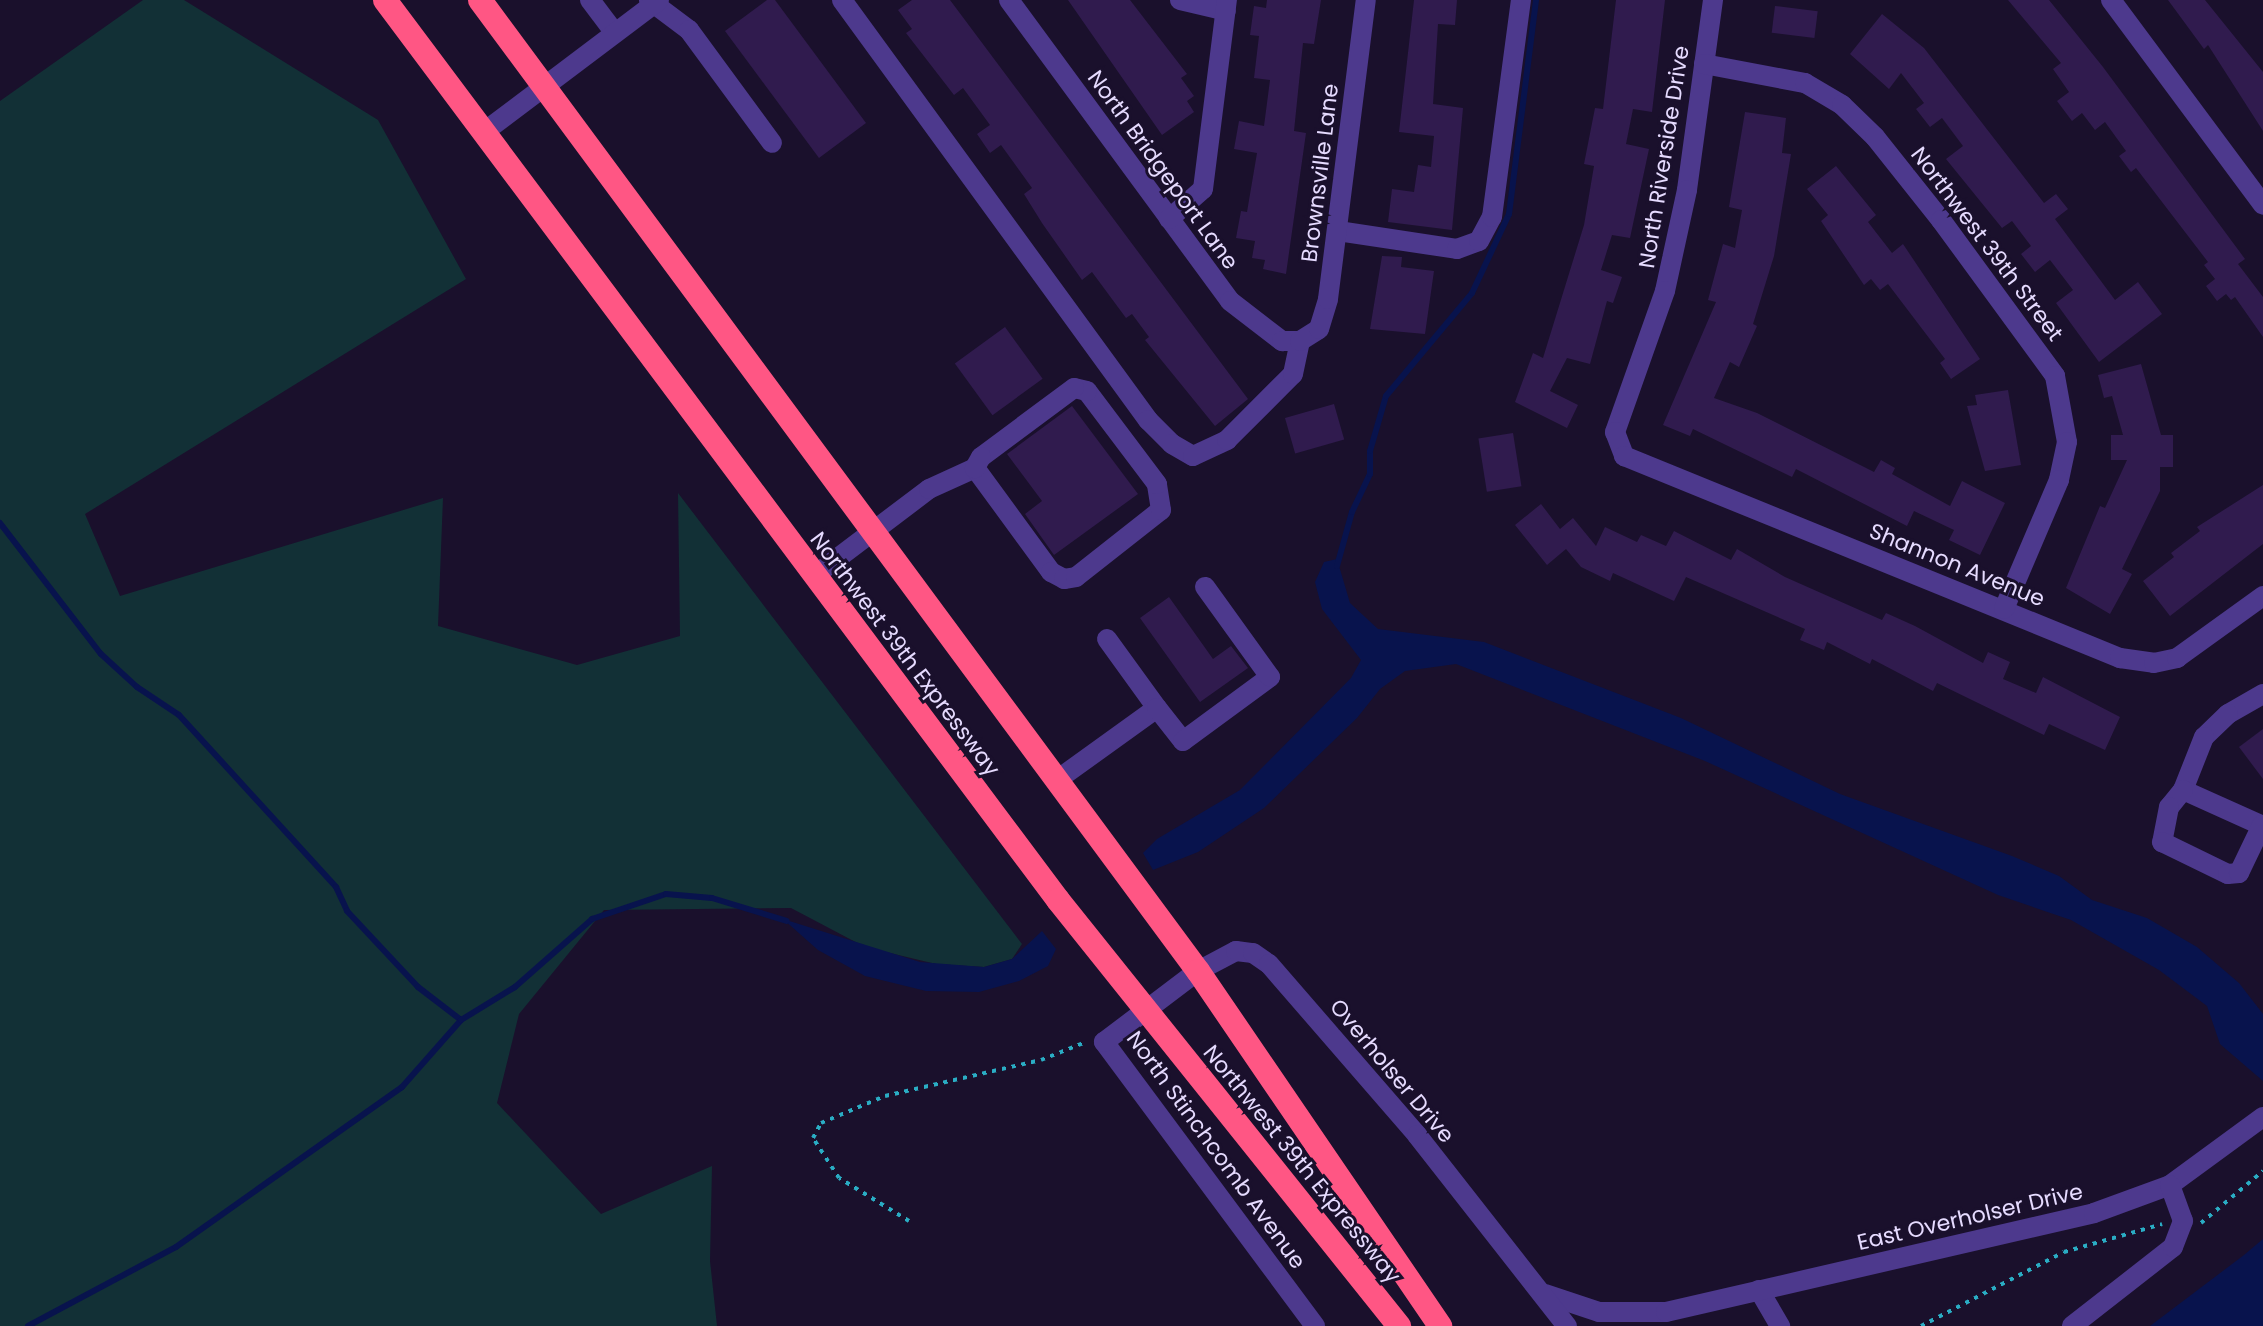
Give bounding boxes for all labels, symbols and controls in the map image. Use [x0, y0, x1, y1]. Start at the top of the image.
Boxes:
street label: North Riverside Drive [1633, 44, 1695, 270]
street label: North Bridgeport Lane [1082, 65, 1244, 275]
street label: Brownsville Lane [1296, 82, 1344, 264]
street label: Northwest 39th Street [1905, 142, 2069, 346]
street label: Shannon Avenue [1866, 518, 2048, 612]
street label: Northwest 39th Expressway [805, 527, 1005, 781]
street label: Overholser Drive [1324, 994, 1460, 1148]
street label: North Stinchcomb Avenue [1121, 1026, 1311, 1274]
street label: Northwest 39th Expressway [1198, 1040, 1406, 1288]
street label: East Overholser Drive [1855, 1178, 2085, 1256]

